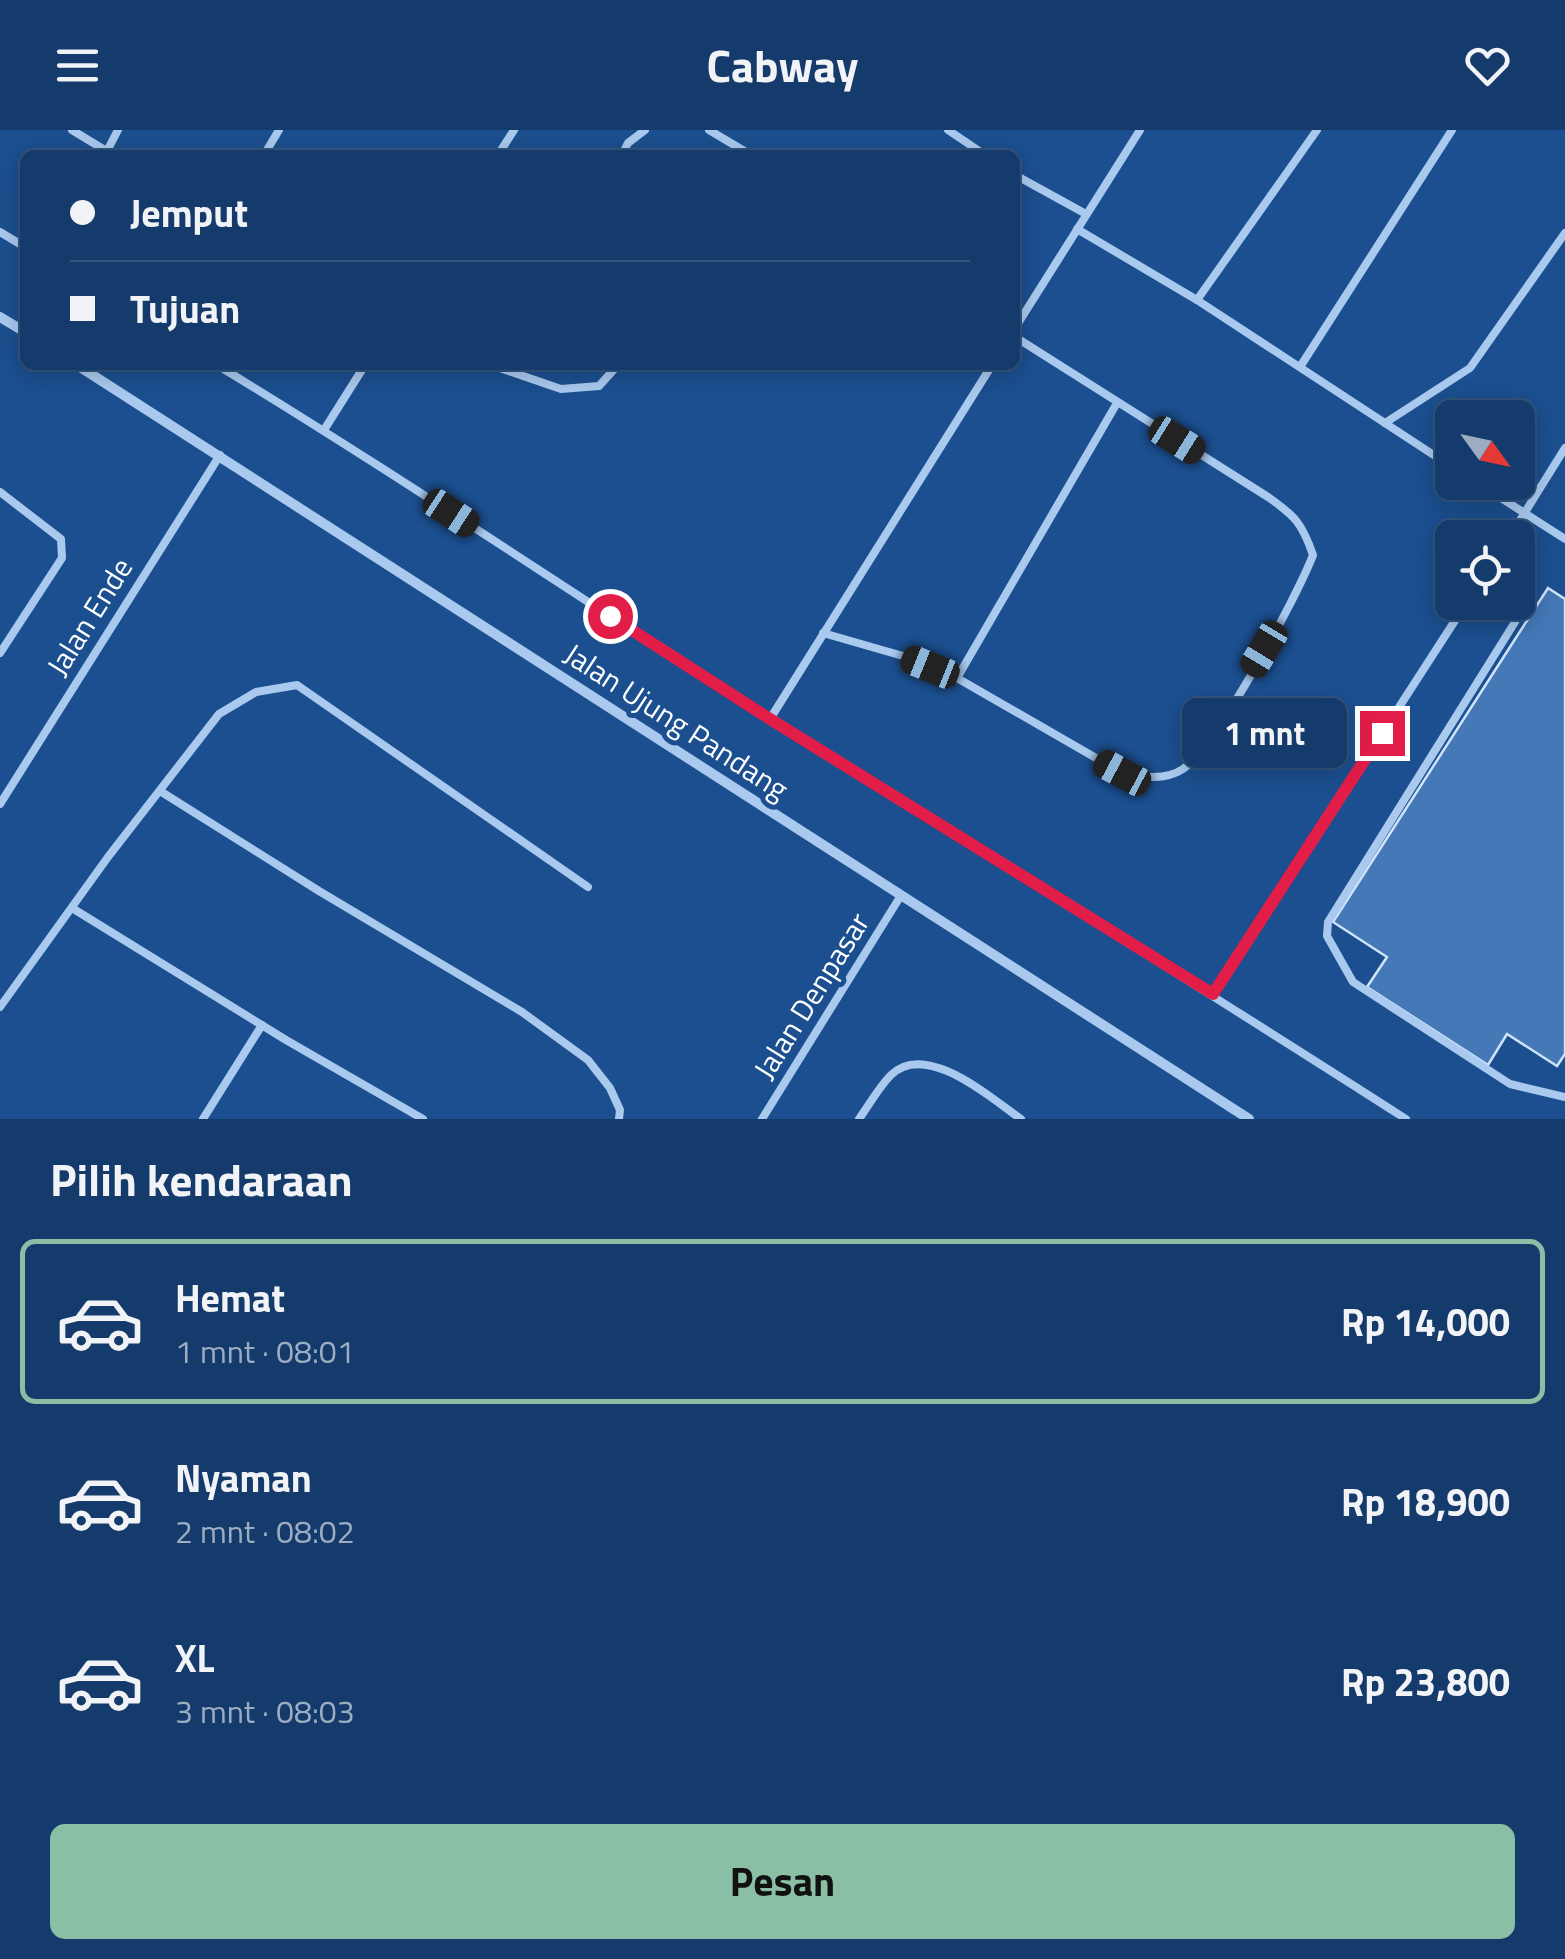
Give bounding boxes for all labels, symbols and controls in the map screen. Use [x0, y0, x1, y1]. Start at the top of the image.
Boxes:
text: Cabway [707, 31, 858, 99]
icon: menu [50, 38, 105, 93]
icon: heart [1460, 38, 1515, 93]
text: Jemput [130, 184, 248, 242]
text: Tujuan [130, 280, 240, 338]
north arrow [1435, 400, 1535, 500]
map controls [1435, 400, 1535, 620]
car [1144, 411, 1210, 469]
car [418, 484, 484, 542]
button: locate [1435, 520, 1535, 620]
street label: Jalan Ende [35, 548, 144, 685]
route start [588, 594, 633, 639]
car [1236, 616, 1292, 682]
street label: Jalan Ujung Pandang [555, 631, 798, 811]
car [897, 642, 963, 692]
callout: 1 mnt [1182, 698, 1347, 768]
text: 1 mnt [1224, 709, 1305, 757]
route end [1360, 711, 1405, 756]
car [1088, 746, 1156, 800]
street label: Jalan Denpasar [742, 903, 881, 1088]
text: Pilih kendaraan [50, 1145, 353, 1213]
text: Hemat [175, 1269, 285, 1327]
icon: car [55, 1277, 145, 1367]
text: Rp 14,000 [1341, 1293, 1510, 1351]
text: 1 mnt · 08:01 [175, 1327, 355, 1375]
text: Nyaman [175, 1449, 312, 1507]
icon: car [55, 1457, 145, 1547]
text: Rp 18,900 [1341, 1473, 1510, 1531]
text: 2 mnt · 08:02 [175, 1507, 355, 1555]
text: XL [175, 1629, 215, 1687]
icon: car [55, 1637, 145, 1727]
text: Rp 23,800 [1341, 1653, 1510, 1711]
text: 3 mnt · 08:03 [175, 1687, 355, 1735]
button: Pesan [50, 1824, 1515, 1939]

